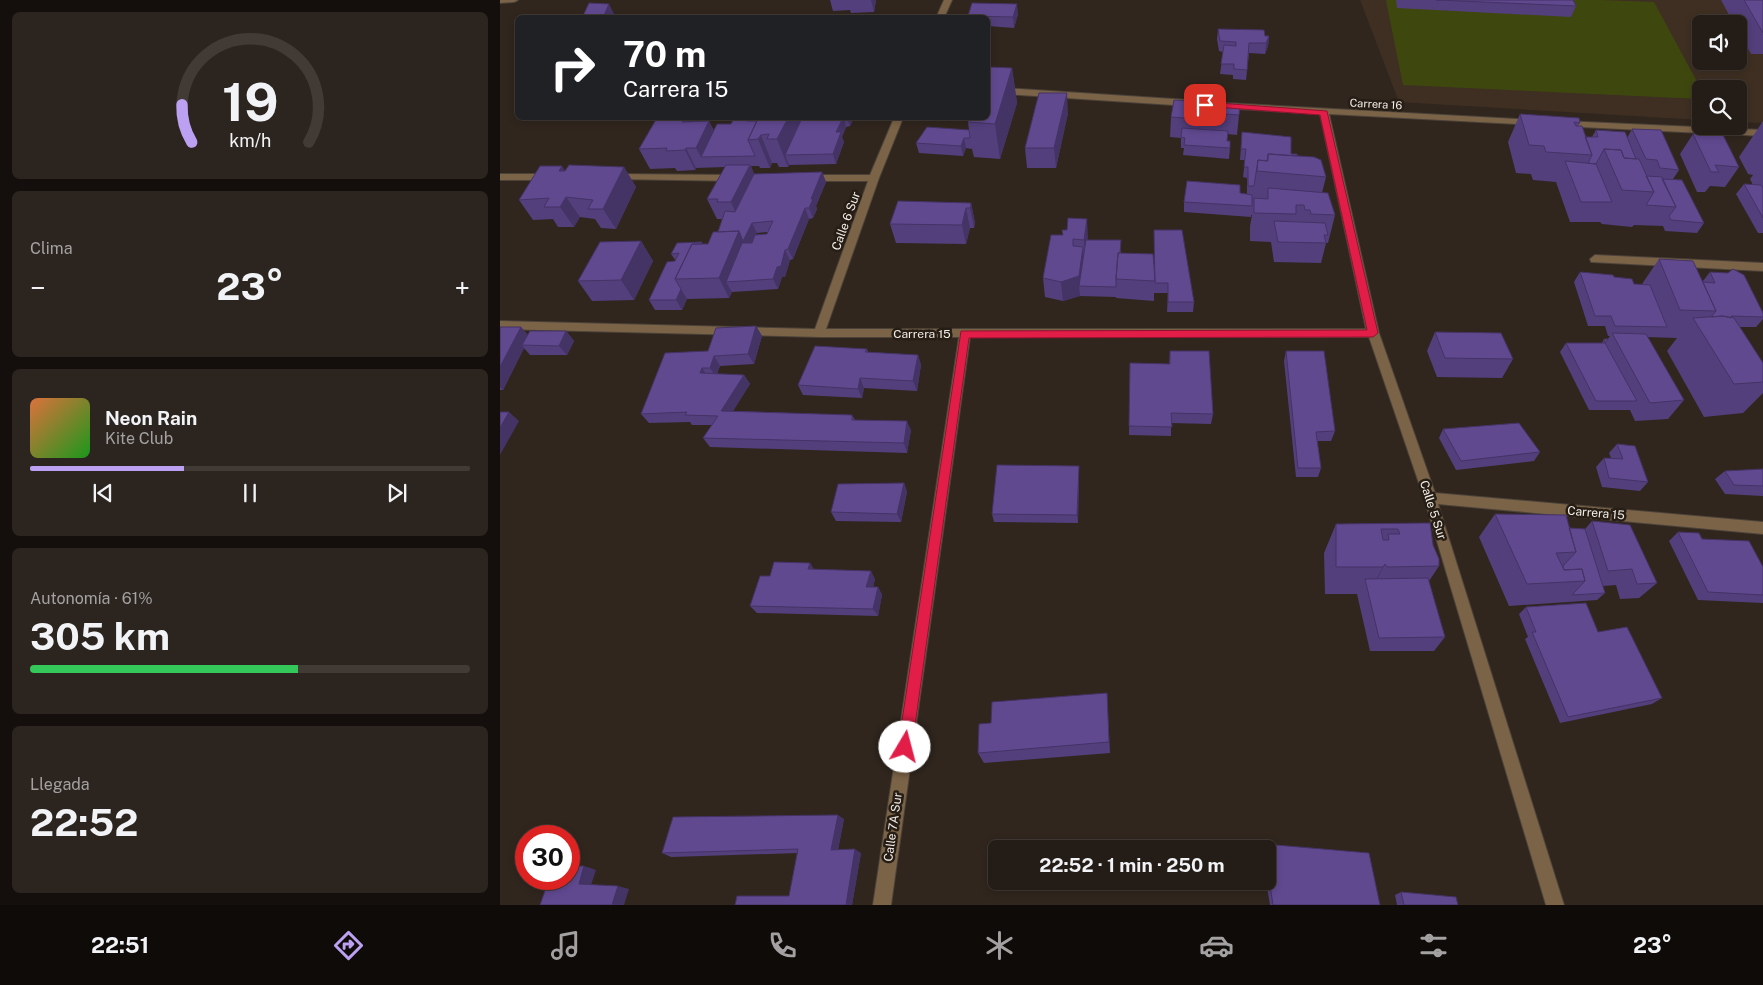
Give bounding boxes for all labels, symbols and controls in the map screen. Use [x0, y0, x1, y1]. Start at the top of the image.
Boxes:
map controls [1692, 15, 1747, 135]
button: sound [1692, 15, 1747, 70]
text: 70 m [623, 34, 706, 75]
icon: right [540, 35, 605, 100]
text: 19 [222, 72, 278, 133]
text: Carrera 15 [623, 76, 728, 102]
button: search [1692, 80, 1747, 135]
pin [1184, 84, 1226, 126]
icon: arrive [1191, 91, 1219, 119]
street label: Carrera 16 [1349, 97, 1403, 111]
text: km/h [229, 130, 271, 151]
street label: Calle 6 Sur [829, 189, 863, 252]
text: Clima [30, 239, 73, 258]
text: 23° [216, 264, 284, 309]
text: − [30, 271, 46, 304]
text: + [454, 271, 470, 304]
street label: Carrera 15 [893, 327, 951, 341]
text: Neon Rain [105, 407, 197, 429]
text: Kite Club [105, 429, 173, 448]
icon: previous [89, 479, 117, 507]
icon: pause [236, 479, 264, 507]
icon: next [383, 479, 411, 507]
street label: Calle 5 Sur [1417, 479, 1449, 542]
street label: Carrera 15 [1567, 504, 1626, 523]
text: Autonomía · 61% [30, 589, 153, 608]
text: 305 km [30, 614, 170, 659]
position arrow [878, 720, 930, 772]
text: Llegada [30, 775, 90, 794]
street label: Calle 7A Sur [881, 791, 905, 862]
text: 22:52 [30, 800, 138, 845]
speed limit sign: 30 [515, 825, 580, 890]
text: 22:52 · 1 min · 250 m [1039, 854, 1225, 876]
icon: directions [331, 928, 366, 963]
icon: music [548, 928, 583, 963]
icon: phone [765, 928, 800, 963]
icon: climate [982, 928, 1017, 963]
icon: car [1199, 928, 1234, 963]
icon: filters [1416, 928, 1451, 963]
text: 22:51 [91, 932, 149, 958]
text: 23° [1633, 932, 1672, 958]

